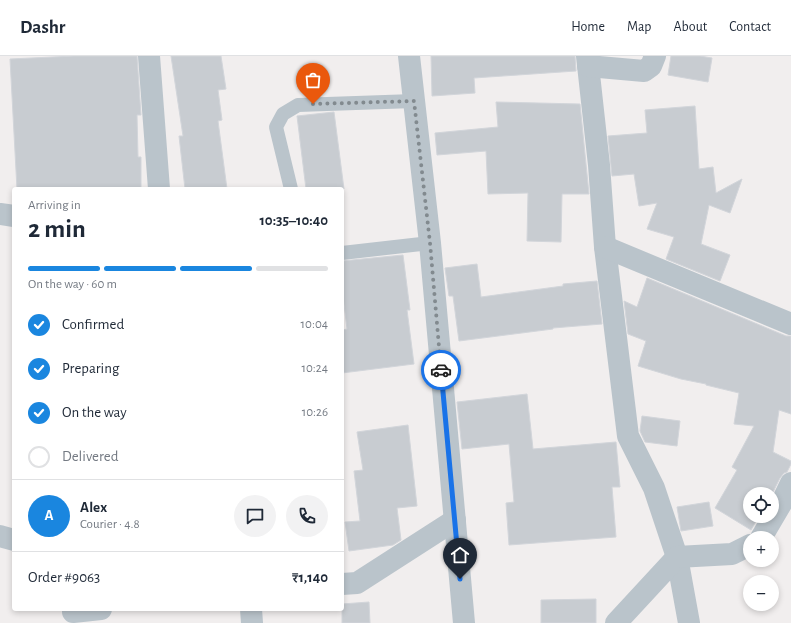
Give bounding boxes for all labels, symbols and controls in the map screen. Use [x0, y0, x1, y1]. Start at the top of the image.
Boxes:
text: Dashr [20, 18, 65, 37]
text: Home [571, 20, 605, 34]
text: Map [627, 20, 651, 34]
text: About [673, 20, 707, 34]
text: Contact [729, 20, 771, 34]
pin [296, 63, 330, 104]
icon: bag [302, 69, 324, 91]
text: Arriving in [28, 199, 81, 212]
text: 10:35–10:40 [259, 213, 328, 228]
text: 2 min [28, 216, 86, 242]
text: On the way · 60 m [28, 278, 117, 291]
icon: check [28, 314, 50, 336]
text: Confirmed [62, 317, 124, 332]
text: 10:04 [301, 318, 328, 331]
courier [421, 350, 461, 390]
icon: check [28, 358, 50, 380]
icon: car [430, 359, 452, 381]
text: Preparing [62, 361, 119, 376]
text: 10:24 [302, 362, 328, 375]
icon: check [28, 402, 50, 424]
text: On the way [62, 405, 127, 420]
text: 10:26 [302, 406, 328, 419]
text: Delivered [62, 449, 119, 464]
map controls [743, 487, 779, 611]
button: locate [743, 487, 779, 523]
button: chat [234, 495, 276, 537]
button: phone [286, 495, 328, 537]
text: Alex [80, 500, 107, 515]
text: A [44, 508, 54, 523]
text: Courier · 4.8 [80, 518, 140, 531]
button: + [743, 531, 779, 567]
pin [443, 538, 477, 579]
icon: home [449, 544, 471, 566]
text: Order #9063 [28, 570, 100, 585]
text: ₹1,140 [292, 570, 328, 585]
button: − [743, 575, 779, 611]

